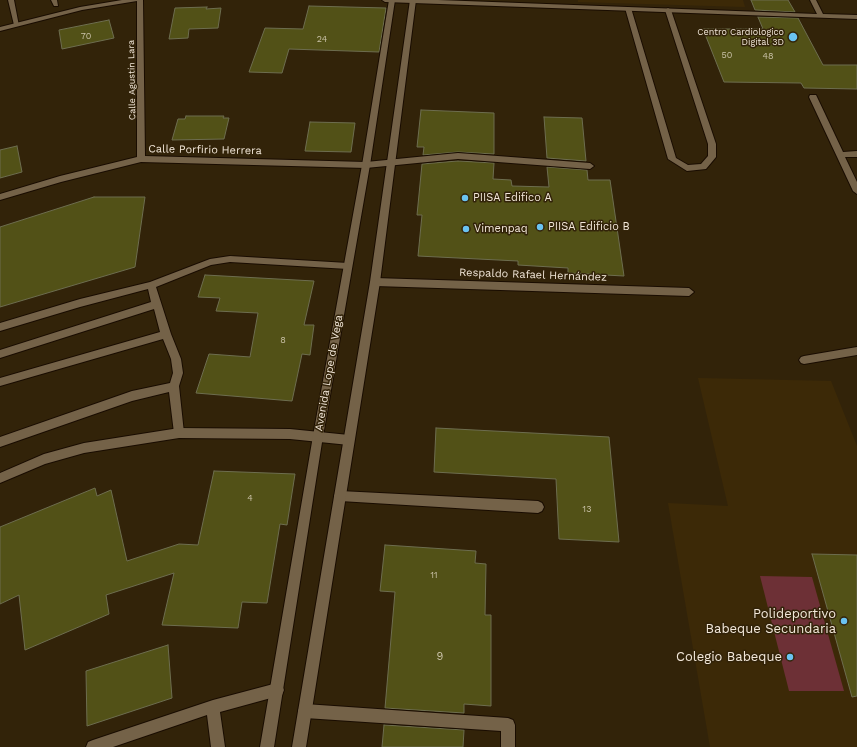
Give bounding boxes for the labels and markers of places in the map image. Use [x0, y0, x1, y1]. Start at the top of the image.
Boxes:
place label: Centro Cardiologico Digital 3D [697, 27, 784, 48]
marker: Centro Cardiologico Digital 3D [787, 31, 799, 43]
place label: PIISA Edifico A [473, 191, 552, 205]
marker: PIISA Edifico A [460, 193, 470, 203]
place label: PIISA Edificio B [548, 220, 630, 234]
place label: Vimenpaq [474, 222, 528, 236]
marker: PIISA Edificio B [535, 222, 545, 232]
marker: Vimenpaq [461, 224, 471, 234]
place label: Polideportivo Babeque Secundaria [706, 606, 836, 637]
marker: Polideportivo Babeque Secundaria [839, 616, 849, 626]
place label: Colegio Babeque [676, 649, 782, 665]
marker: Colegio Babeque [785, 652, 795, 662]

